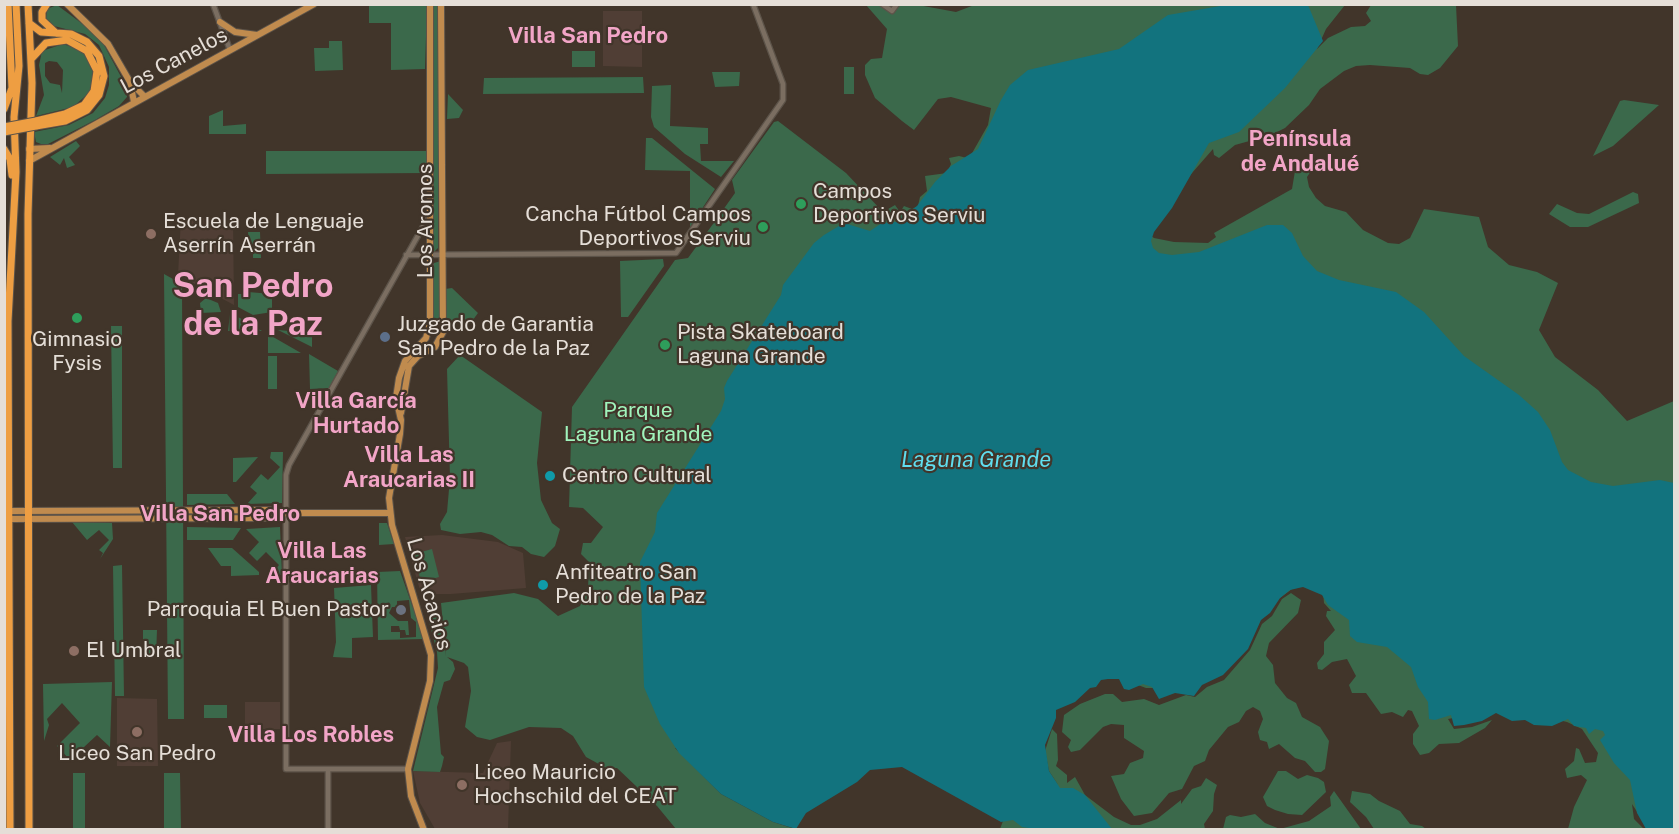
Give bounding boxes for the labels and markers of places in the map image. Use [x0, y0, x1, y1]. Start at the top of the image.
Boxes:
place label: Campos Deportivos Serviu [813, 179, 985, 229]
marker: Campos Deportivos Serviu [794, 197, 808, 211]
place label: Cancha Fútbol Campos Deportivos Serviu [525, 202, 751, 252]
place label: Escuela de Lenguaje Aserrín Aserrán [163, 209, 364, 259]
marker: Cancha Fútbol Campos Deportivos Serviu [756, 220, 770, 234]
marker: Escuela de Lenguaje Aserrín Aserrán [144, 227, 158, 241]
marker: Gimnasio Fysis [70, 311, 84, 325]
place label: Juzgado de Garantia San Pedro de la Paz [397, 312, 594, 362]
place label: Pista Skateboard Laguna Grande [677, 320, 844, 370]
place label: Gimnasio Fysis [32, 327, 122, 377]
marker: Juzgado de Garantia San Pedro de la Paz [378, 330, 392, 344]
marker: Pista Skateboard Laguna Grande [658, 338, 672, 352]
place label: Centro Cultural [562, 463, 712, 489]
marker: Centro Cultural [543, 469, 557, 483]
place label: Anfiteatro San Pedro de la Paz [555, 560, 705, 610]
marker: Anfiteatro San Pedro de la Paz [536, 578, 550, 592]
place label: Parroquia El Buen Pastor [147, 597, 389, 623]
marker: Parroquia El Buen Pastor [394, 603, 408, 617]
place label: El Umbral [86, 638, 181, 664]
marker: El Umbral [67, 644, 81, 658]
marker: Liceo San Pedro [130, 725, 144, 739]
place label: Liceo San Pedro [58, 741, 216, 767]
place label: Liceo Mauricio Hochschild del CEAT [474, 760, 677, 810]
marker: Liceo Mauricio Hochschild del CEAT [455, 778, 469, 792]

